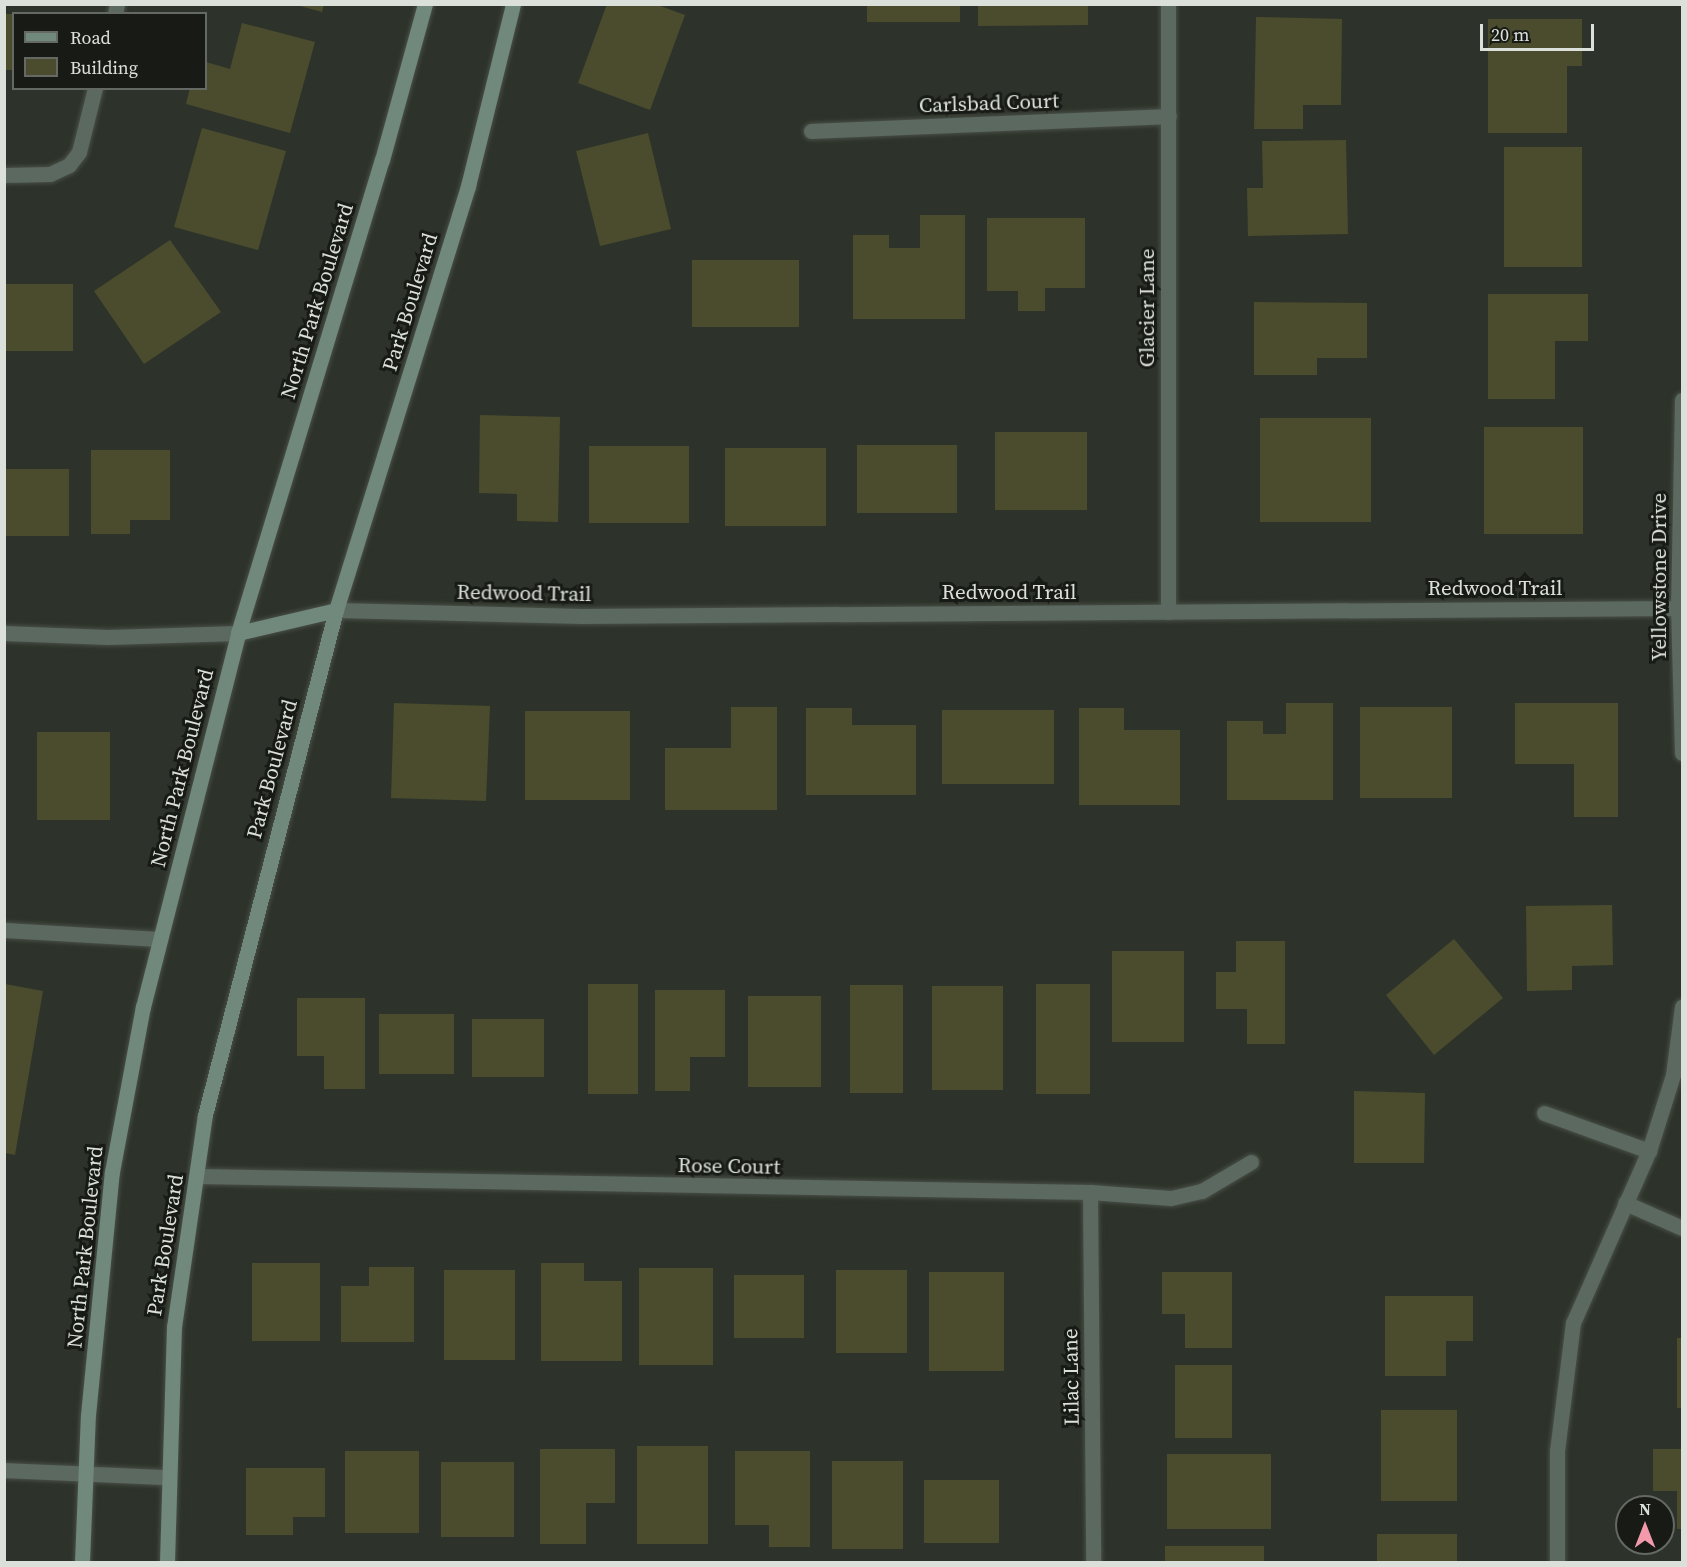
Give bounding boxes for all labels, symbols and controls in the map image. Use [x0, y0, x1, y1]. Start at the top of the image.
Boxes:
legend [12, 12, 207, 90]
scale bar [1483, 12, 1597, 50]
text: 20 m [1491, 22, 1529, 47]
text: Road [70, 25, 111, 50]
text: Building [70, 55, 138, 80]
street label: Carlsbad Court [919, 88, 1059, 118]
street label: North Park Boulevard [275, 200, 359, 402]
street label: Park Boulevard [377, 230, 443, 374]
street label: Glacier Lane [1134, 249, 1160, 367]
street label: Yellowstone Drive [1646, 493, 1672, 661]
street label: Redwood Trail [1427, 575, 1563, 601]
street label: Redwood Trail [456, 579, 592, 607]
street label: Redwood Trail [941, 579, 1077, 605]
street label: North Park Boulevard [145, 666, 219, 870]
street label: Park Boulevard [241, 697, 303, 841]
street label: North Park Boulevard [62, 1145, 108, 1349]
street label: Rose Court [677, 1153, 781, 1179]
street label: Park Boulevard [141, 1172, 189, 1318]
street label: Lilac Lane [1058, 1328, 1084, 1426]
north arrow [1615, 1495, 1675, 1555]
text: N [1639, 1498, 1651, 1520]

